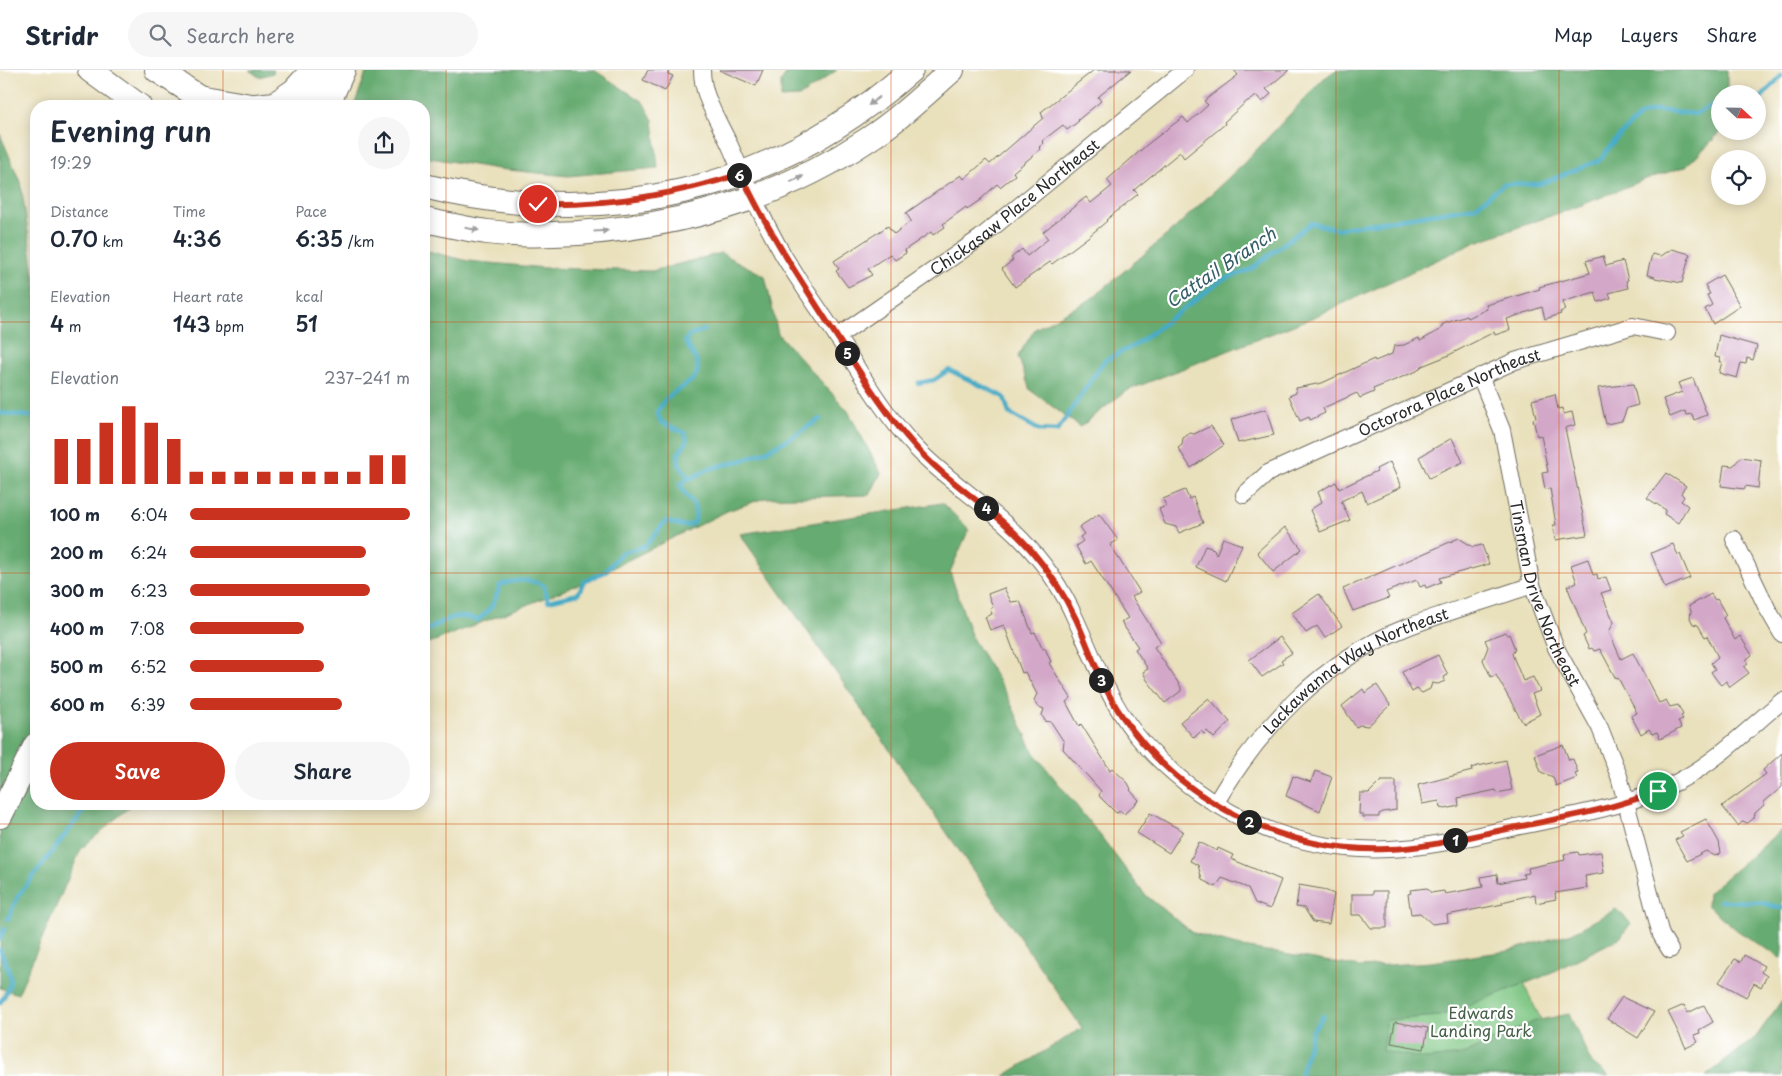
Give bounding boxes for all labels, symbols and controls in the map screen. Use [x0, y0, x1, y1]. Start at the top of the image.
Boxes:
search box [128, 12, 478, 57]
text: Stridr [25, 17, 98, 53]
icon: search [146, 21, 174, 49]
text: Search here [186, 21, 295, 49]
text: Map [1554, 21, 1593, 48]
text: Layers [1621, 21, 1678, 48]
text: Share [1706, 21, 1757, 48]
north arrow [1711, 85, 1766, 140]
map controls [1711, 85, 1766, 205]
one-way arrow [868, 96, 881, 107]
text: Evening run [50, 109, 212, 152]
button: share [358, 117, 410, 169]
street label: Chickasaw Place Northeast [924, 132, 1104, 281]
text: 19:29 [50, 150, 92, 174]
button: locate [1711, 150, 1766, 205]
pin: 6 [726, 162, 752, 188]
text: 6 [735, 165, 744, 186]
one-way arrow [790, 175, 804, 183]
pin [517, 183, 559, 225]
icon: check [524, 190, 552, 218]
text: Distance [50, 201, 109, 222]
text: Time [173, 201, 206, 222]
text: Pace [295, 201, 327, 222]
water label: Cattail Branch [1160, 220, 1281, 314]
text: 0.70 [50, 222, 98, 254]
text: 4:36 [173, 222, 221, 254]
text: 6:35 [295, 222, 343, 254]
one-way arrow [464, 225, 480, 233]
one-way arrow [593, 227, 609, 235]
text: km [98, 231, 124, 252]
text: /km [343, 231, 375, 252]
text: Elevation [50, 286, 110, 307]
text: Heart rate [173, 286, 243, 307]
text: kcal [295, 286, 323, 307]
text: 4 [50, 307, 64, 339]
text: 143 [173, 307, 211, 339]
text: 51 [295, 307, 318, 339]
text: m [64, 316, 81, 337]
text: bpm [211, 316, 244, 337]
pin: 5 [834, 340, 860, 366]
street label: Octorora Place Northeast [1354, 341, 1543, 442]
text: 5 [843, 343, 852, 364]
text: Elevation [50, 365, 119, 389]
text: 237–241 m [324, 365, 410, 389]
pin: 4 [974, 496, 998, 520]
text: 4 [982, 498, 991, 519]
street label: Tinsman Drive Northeast [1505, 498, 1588, 690]
text: 100 m [50, 502, 100, 526]
text: 6:04 [130, 502, 168, 526]
text: 200 m [50, 540, 104, 564]
text: 6:24 [130, 540, 167, 564]
text: 300 m [50, 578, 104, 602]
text: 6:23 [130, 578, 167, 602]
street label: Lackawanna Way Northeast [1256, 600, 1451, 739]
text: 400 m [50, 616, 104, 640]
text: 7:08 [130, 616, 165, 640]
text: 500 m [50, 654, 103, 678]
text: 6:52 [130, 654, 167, 678]
pin: 3 [1088, 668, 1114, 692]
text: 3 [1097, 670, 1106, 691]
text: 600 m [50, 692, 104, 716]
text: 6:39 [130, 692, 165, 716]
button: Save [50, 742, 225, 800]
button: Share [235, 742, 410, 800]
pin [1637, 770, 1679, 812]
icon: arrive [1644, 777, 1672, 805]
pin: 2 [1236, 810, 1262, 834]
text: 2 [1245, 812, 1254, 833]
pin: 1 [1442, 828, 1468, 852]
text: 1 [1452, 830, 1459, 851]
park label: Edwards Landing Park [1430, 1000, 1532, 1042]

